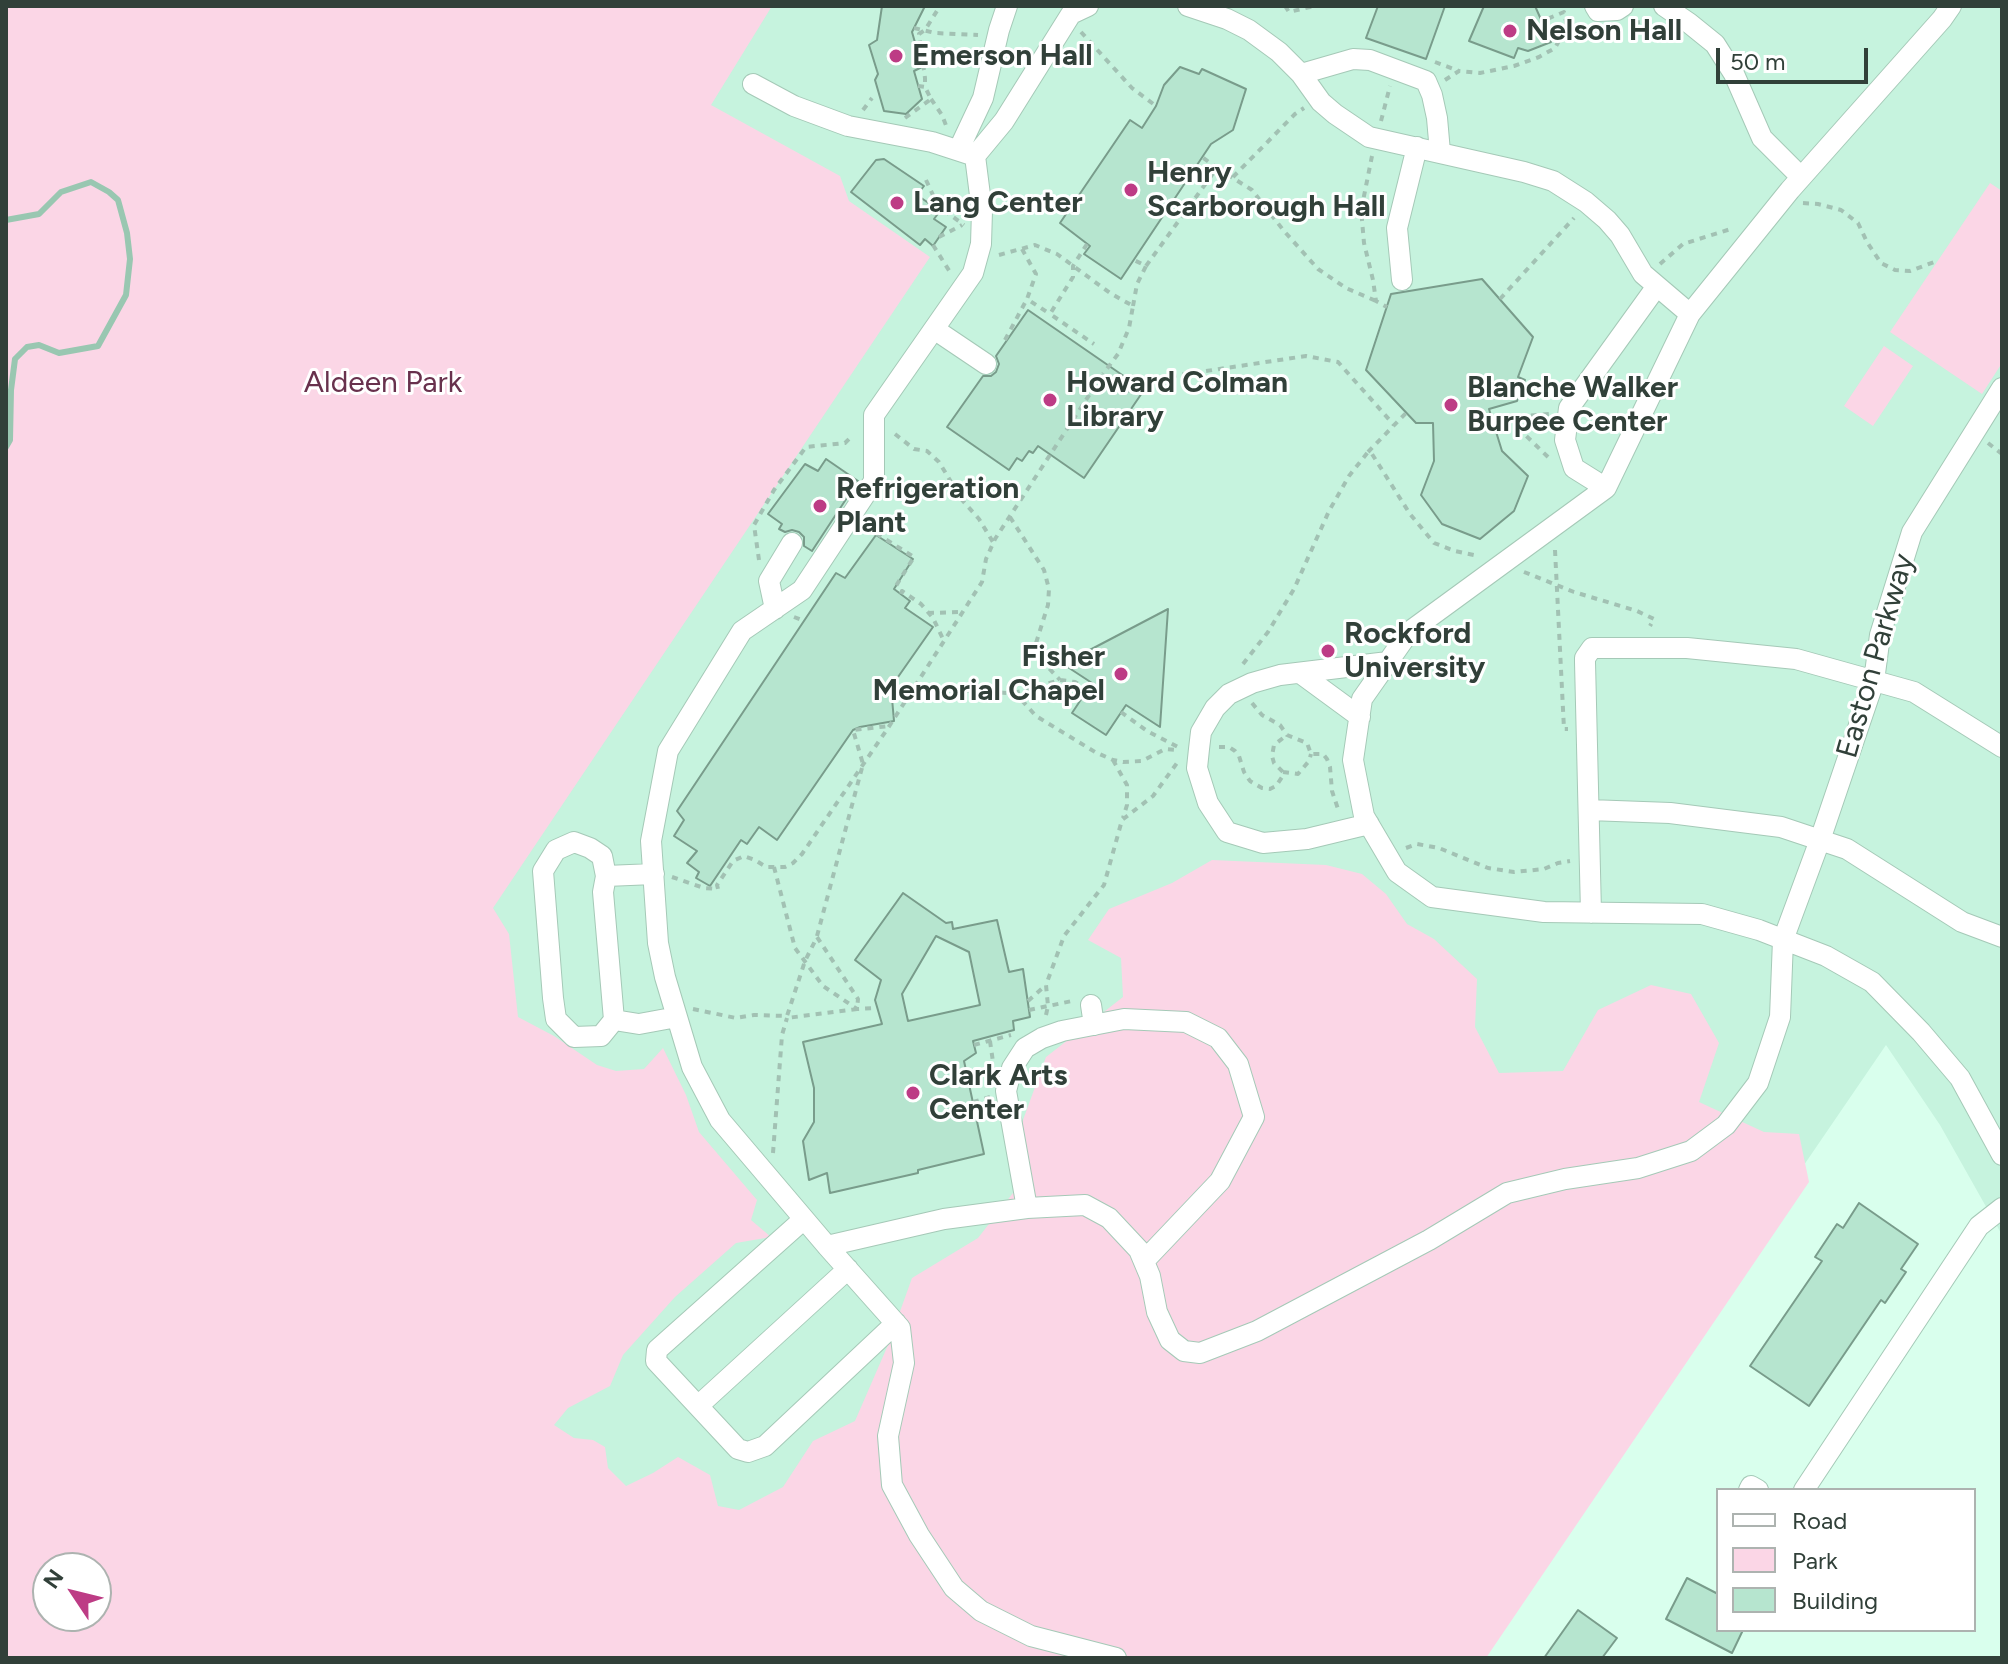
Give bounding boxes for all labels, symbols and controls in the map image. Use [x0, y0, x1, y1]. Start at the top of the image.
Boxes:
place label: Nelson Hall [1526, 13, 1682, 49]
marker: Nelson Hall [1501, 22, 1519, 40]
scale bar [1720, 32, 1872, 82]
place label: Emerson Hall [912, 38, 1093, 74]
marker: Emerson Hall [887, 47, 905, 65]
text: 50 m [1730, 47, 1786, 76]
place label: Henry Scarborough Hall [1147, 155, 1386, 226]
marker: Henry Scarborough Hall [1122, 181, 1140, 199]
place label: Lang Center [913, 185, 1082, 221]
marker: Lang Center [888, 194, 906, 212]
park label: Aldeen Park [304, 365, 462, 401]
place label: Howard Colman Library [1066, 365, 1288, 436]
place label: Blanche Walker Burpee Center [1467, 370, 1678, 440]
marker: Howard Colman Library [1041, 391, 1059, 409]
marker: Blanche Walker Burpee Center [1442, 396, 1460, 414]
place label: Refrigeration Plant [836, 471, 1019, 542]
marker: Refrigeration Plant [811, 497, 829, 515]
street label: Easton Parkway [1830, 550, 1922, 762]
place label: Rockford University [1344, 616, 1485, 686]
place label: Fisher Memorial Chapel [872, 639, 1105, 710]
marker: Rockford University [1319, 642, 1337, 660]
marker: Fisher Memorial Chapel [1112, 665, 1130, 683]
place label: Clark Arts Center [929, 1058, 1068, 1128]
marker: Clark Arts Center [904, 1084, 922, 1102]
legend [1716, 1488, 1976, 1632]
text: Road [1792, 1506, 1847, 1535]
text: Park [1792, 1546, 1838, 1575]
north arrow [32, 1552, 112, 1632]
text: N [38, 1564, 70, 1594]
text: Building [1792, 1586, 1878, 1615]

